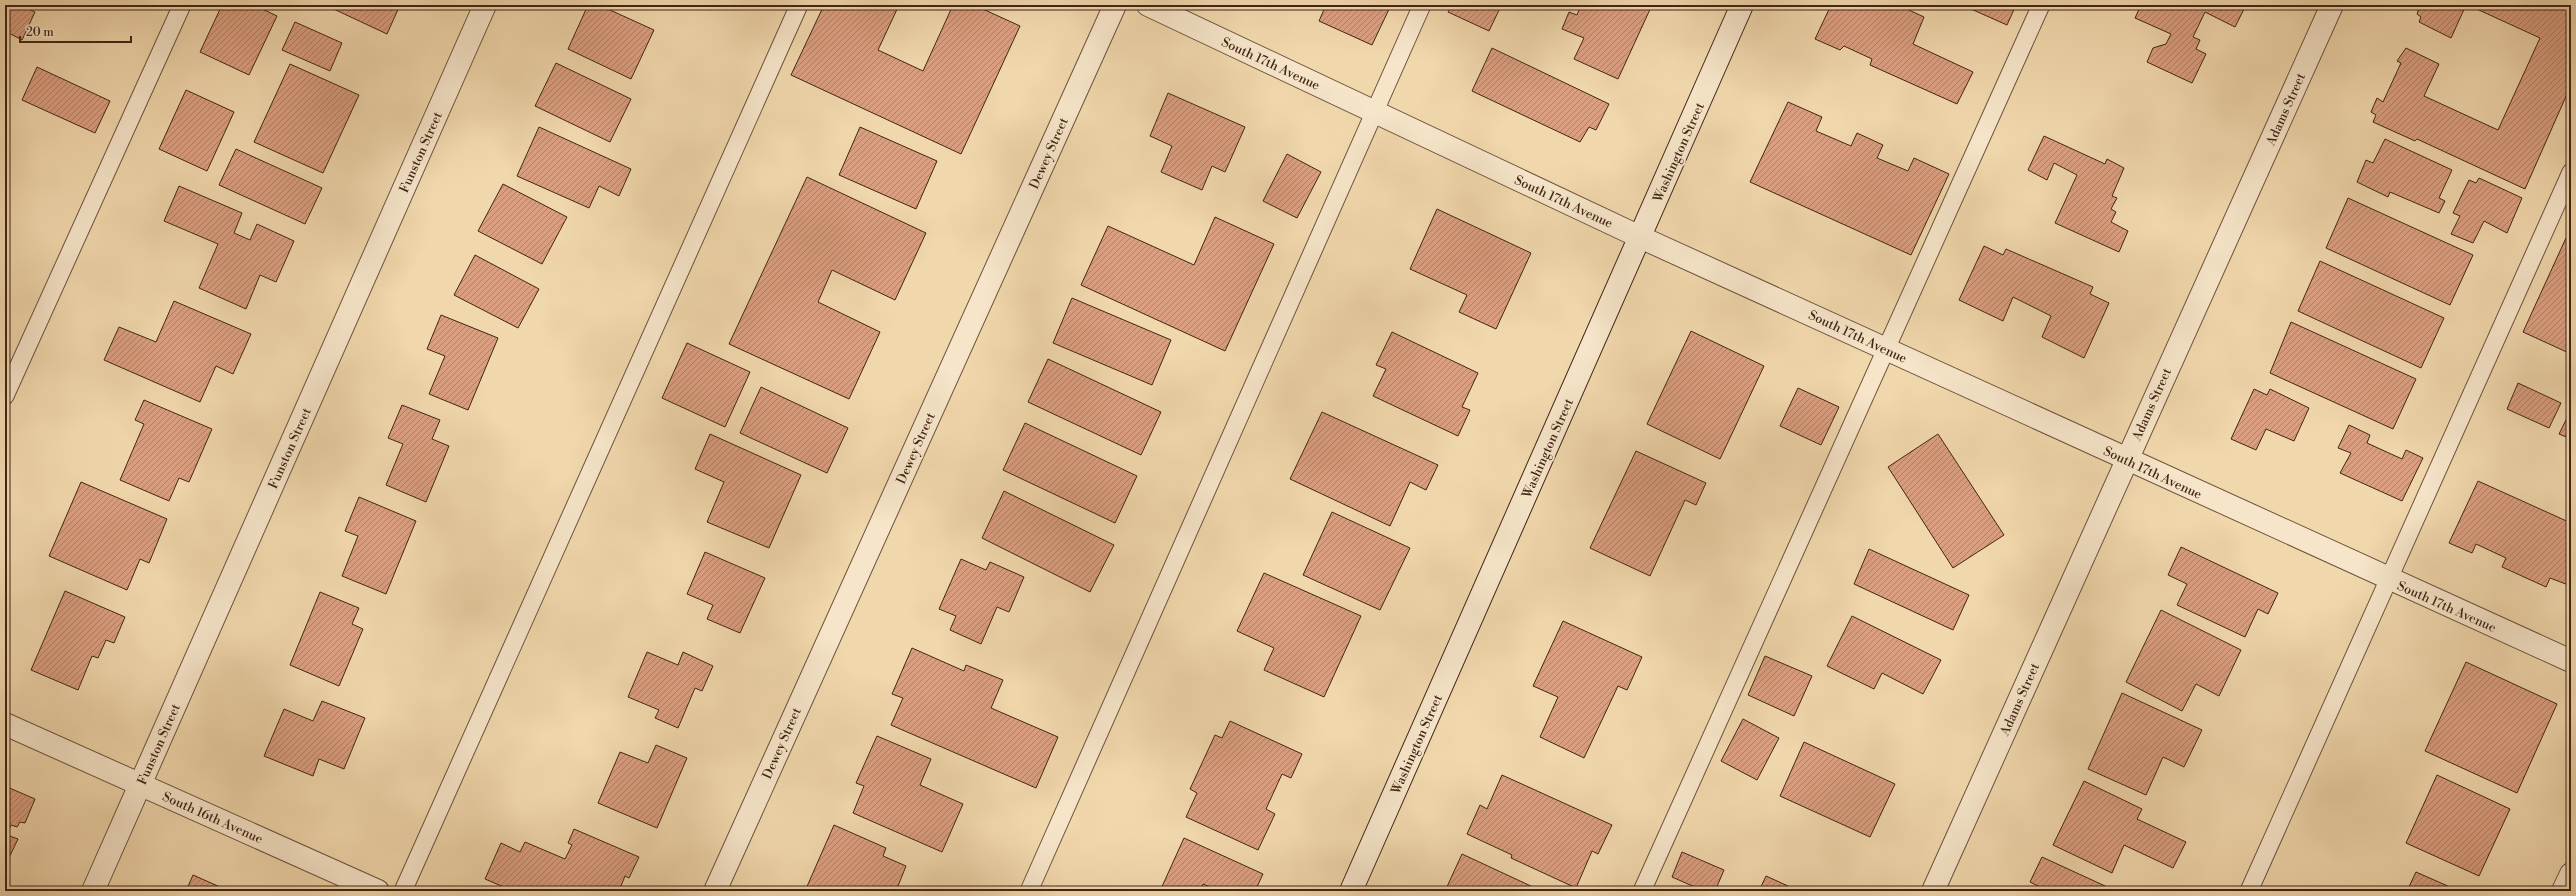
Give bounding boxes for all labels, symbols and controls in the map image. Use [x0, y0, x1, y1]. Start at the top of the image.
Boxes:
scale bar [20, 18, 131, 44]
text: 20 m [26, 25, 54, 40]
street label: South 17th Avenue [1219, 34, 1323, 94]
street label: Adams Street [2262, 70, 2309, 149]
street label: Washington Street [1649, 100, 1708, 206]
street label: Funston Street [396, 109, 446, 195]
street label: Dewey Street [1026, 115, 1072, 192]
street label: South 17th Avenue [1512, 172, 1616, 232]
street label: South 17th Avenue [1806, 307, 1910, 367]
street label: Adams Street [2128, 365, 2175, 444]
street label: Washington Street [1518, 396, 1577, 502]
street label: Funston Street [265, 405, 315, 491]
street label: Dewey Street [893, 410, 939, 487]
street label: South 17th Avenue [2101, 443, 2205, 503]
street label: South 17th Avenue [2395, 578, 2499, 636]
street label: Adams Street [1996, 660, 2043, 739]
street label: Washington Street [1387, 692, 1446, 798]
street label: Funston Street [134, 701, 184, 787]
street label: Dewey Street [759, 705, 805, 782]
street label: South 16th Avenue [160, 789, 266, 847]

